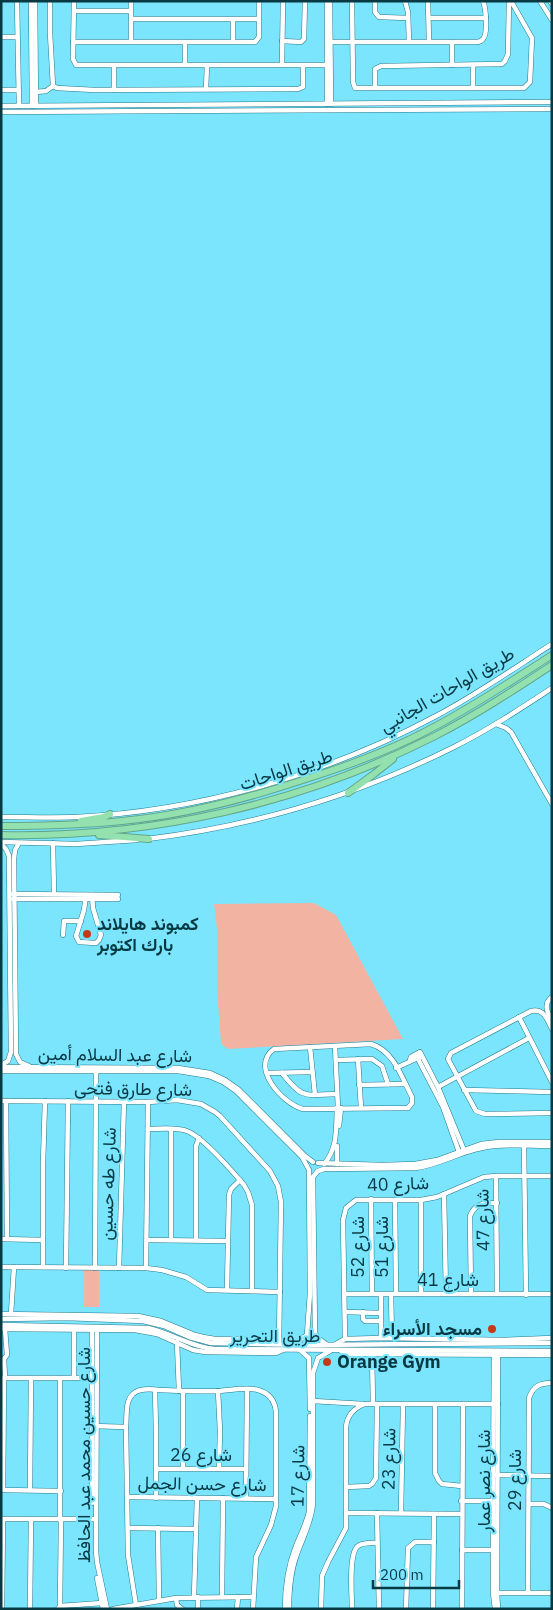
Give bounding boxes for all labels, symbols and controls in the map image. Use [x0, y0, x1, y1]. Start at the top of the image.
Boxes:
street label: طريق الواحات الجانبي [375, 642, 520, 741]
street label: طريق الواحات [236, 744, 335, 795]
place label: كمبوند هايلاند بارك اكتوبر [96, 912, 199, 956]
marker: كمبوند هايلاند بارك اكتوبر [81, 928, 93, 940]
street label: شارع عبد السلام أمين [38, 1042, 192, 1068]
street label: شارع طارق فتحى [74, 1076, 192, 1102]
street label: شارع طه حسين [94, 1127, 122, 1241]
street label: شارع 40 [367, 1171, 429, 1197]
street label: شارع 47 [470, 1189, 496, 1251]
street label: شارع 52 [346, 1216, 370, 1278]
street label: شارع 51 [370, 1216, 394, 1278]
street label: شارع 41 [417, 1268, 479, 1292]
place label: مسجد الأسراء [383, 1317, 482, 1340]
marker: مسجد الأسراء [486, 1323, 498, 1335]
street label: طريق التحرير [229, 1324, 320, 1347]
street label: شارع حسين محمد عبد الحافظ [72, 1347, 96, 1563]
place label: Orange Gym [337, 1350, 441, 1373]
marker: Orange Gym [321, 1356, 333, 1368]
street label: شارع 23 [376, 1428, 402, 1490]
street label: شارع نصر عمار [472, 1430, 496, 1533]
street label: شارع 26 [170, 1443, 232, 1467]
street label: شارع 17 [285, 1445, 311, 1507]
street label: شارع 29 [503, 1449, 527, 1511]
street label: شارع حسن الجمل [137, 1471, 267, 1497]
scale bar [373, 1558, 459, 1590]
text: 200 m [380, 1565, 424, 1584]

